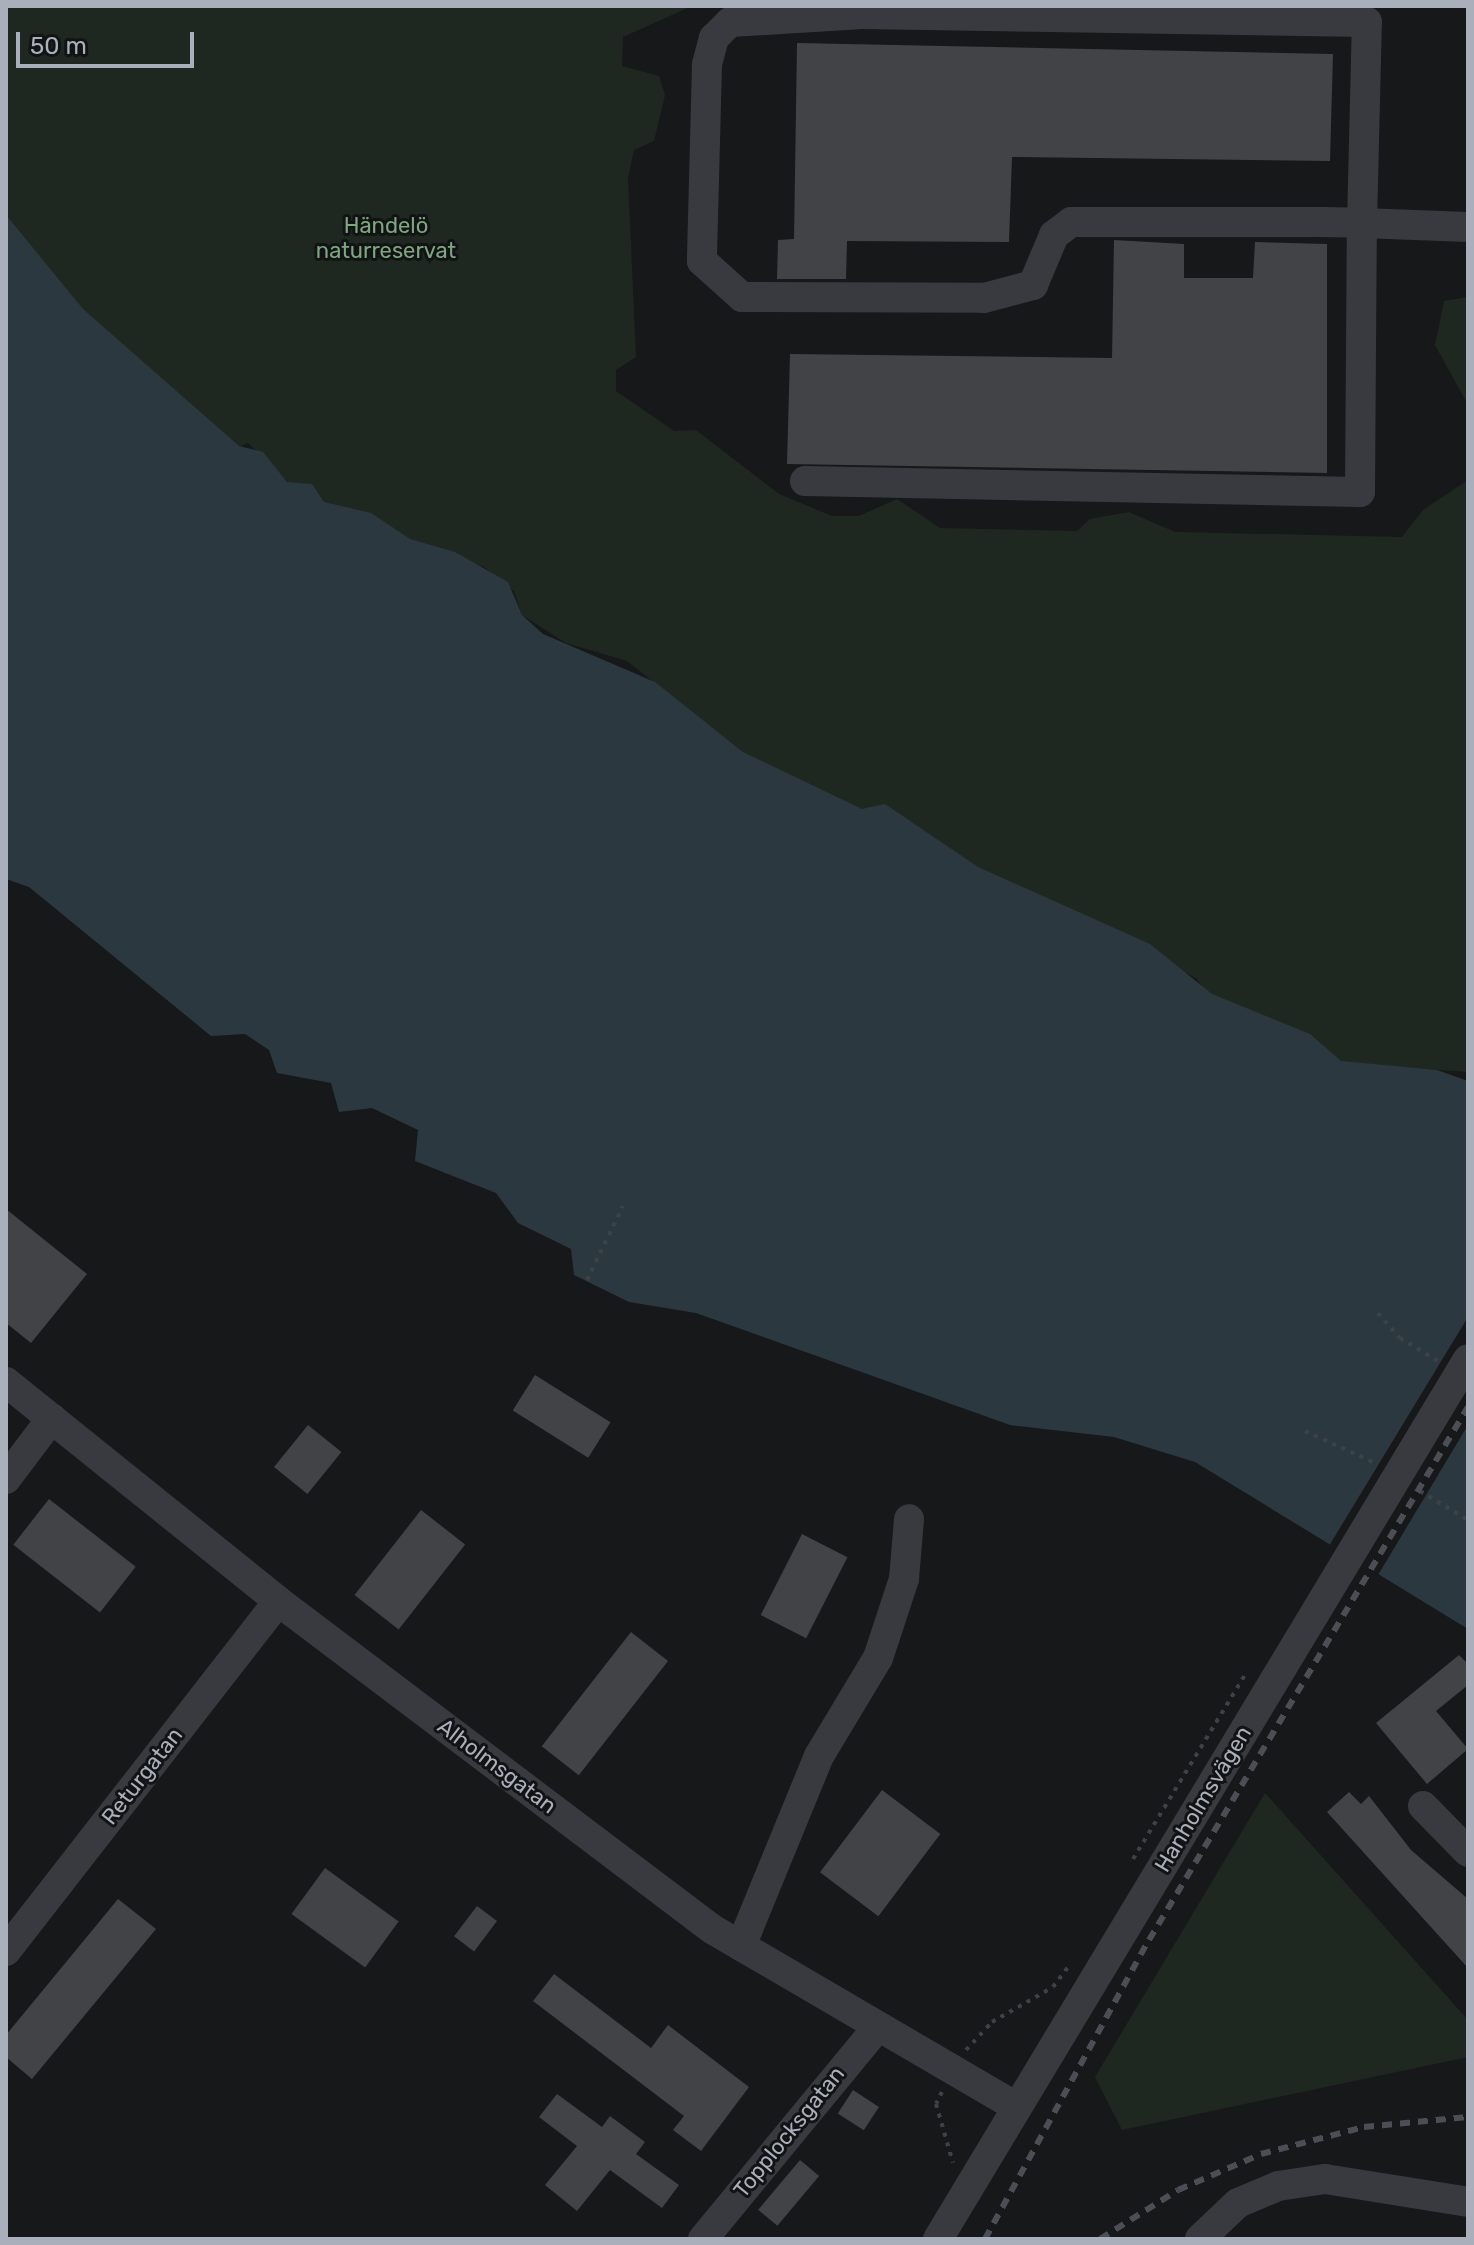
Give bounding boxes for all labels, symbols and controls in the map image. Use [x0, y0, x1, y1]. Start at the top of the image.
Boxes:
scale bar [20, 16, 198, 66]
text: 50 m [30, 32, 87, 60]
park label: Händelö naturreservat [316, 212, 456, 264]
street label: Alholmsgatan [433, 1713, 561, 1819]
street label: Hanholmsvägen [1149, 1721, 1257, 1877]
street label: Returgatan [96, 1722, 188, 1830]
street label: Topplocksgatan [728, 2061, 850, 2203]

